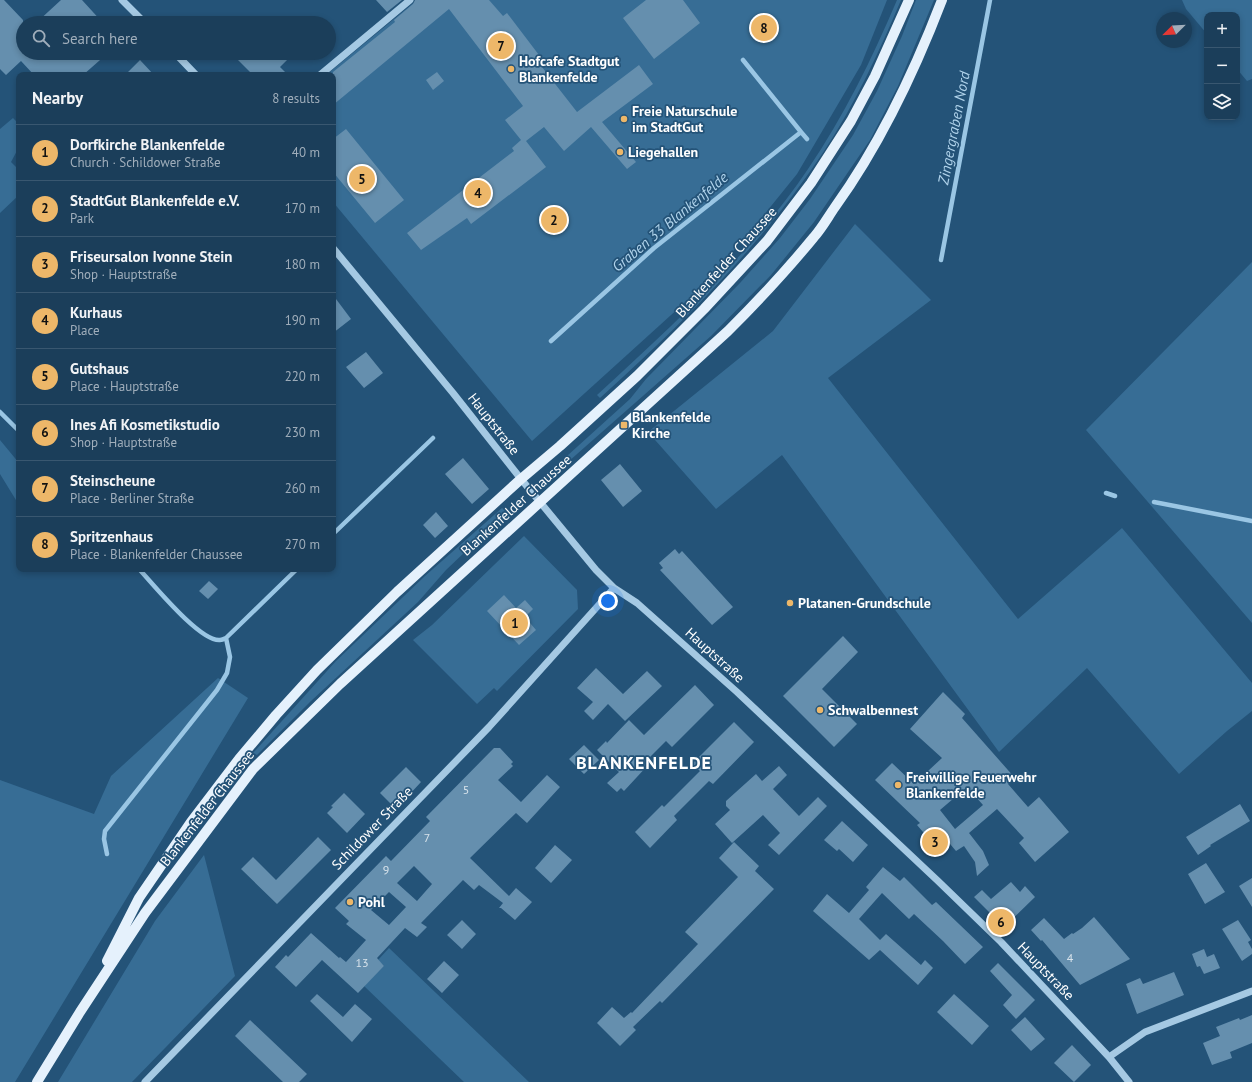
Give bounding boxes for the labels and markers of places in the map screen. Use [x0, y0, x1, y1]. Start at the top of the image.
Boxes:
pin: 8 [751, 13, 777, 43]
pin: 7 [488, 31, 514, 61]
place label: Hofcafe Stadtgut Blankenfelde [519, 52, 620, 86]
marker: Hofcafe Stadtgut Blankenfelde [506, 64, 516, 74]
place label: Freie Naturschule im StadtGut [632, 102, 737, 136]
marker: Freie Naturschule im StadtGut [619, 114, 629, 124]
place label: Liegehallen [628, 143, 698, 161]
marker: Liegehallen [615, 147, 625, 157]
pin: 5 [349, 164, 375, 194]
pin: 4 [465, 178, 491, 208]
pin: 2 [541, 205, 567, 235]
place label: Blankenfelde Kirche [632, 408, 711, 442]
marker: Blankenfelde Kirche [619, 420, 629, 430]
place label: Platanen-Grundschule [798, 594, 931, 612]
marker: Platanen-Grundschule [785, 598, 795, 608]
pin: 1 [502, 608, 528, 638]
place label: Schwalbennest [828, 701, 918, 719]
marker: Schwalbennest [815, 705, 825, 715]
place label: Freiwillige Feuerwehr Blankenfelde [906, 768, 1036, 802]
marker: Freiwillige Feuerwehr Blankenfelde [893, 780, 903, 790]
pin: 3 [922, 827, 948, 857]
place label: Pohl [358, 893, 386, 911]
marker: Pohl [345, 897, 355, 907]
pin: 6 [988, 907, 1014, 937]

